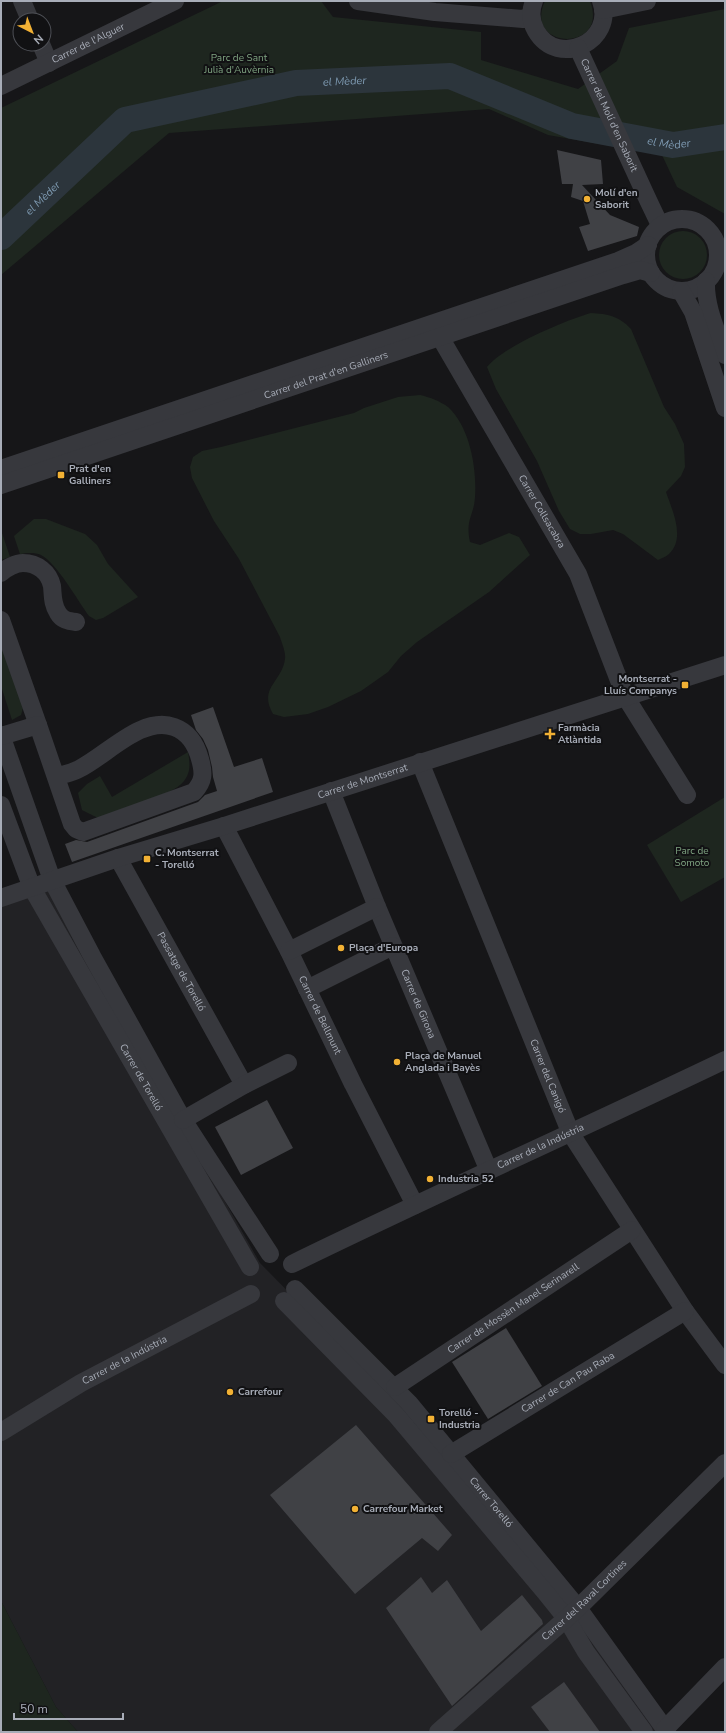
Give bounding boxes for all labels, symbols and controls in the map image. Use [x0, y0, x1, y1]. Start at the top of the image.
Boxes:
north arrow [12, 12, 52, 52]
street label: Carrer de l'Alguer [49, 19, 127, 67]
text: N [30, 31, 46, 47]
park label: Parc de Sant Julià d'Auvèrnia [203, 51, 274, 77]
street label: Carrer del Molí d'en Saborit [577, 56, 641, 175]
water label: el Mèder [322, 72, 368, 89]
water label: el Mèder [646, 133, 692, 153]
water label: el Mèder [22, 177, 64, 218]
place label: Molí d'en Saborit [595, 186, 638, 212]
marker: Molí d'en Saborit [582, 194, 592, 204]
street label: Carrer del Prat d'en Galliners [262, 348, 390, 403]
place label: Prat d'en Galliners [69, 462, 111, 488]
marker: Prat d'en Galliners [56, 470, 66, 480]
street label: Carrer Collsacabra [515, 472, 569, 551]
place label: Montserrat - Lluís Companys [604, 672, 677, 698]
marker: Montserrat - Lluís Companys [680, 680, 690, 690]
place label: Farmàcia Atlàntida [558, 721, 602, 747]
marker: Farmàcia Atlàntida [545, 729, 555, 739]
street label: Carrer de Montserrat [316, 760, 410, 802]
park label: Parc de Somoto [675, 844, 710, 870]
place label: C. Montserrat - Torelló [155, 846, 219, 872]
marker: C. Montserrat - Torelló [142, 854, 152, 864]
street label: Passatge de Torelló [154, 930, 209, 1014]
place label: Plaça d'Europa [349, 941, 418, 955]
marker: Plaça d'Europa [336, 943, 346, 953]
street label: Carrer de Girona [397, 967, 439, 1041]
street label: Carrer de Bellmunt [295, 973, 345, 1057]
street label: Carrer del Canigó [526, 1037, 569, 1116]
street label: Carrer de Torelló [116, 1041, 166, 1114]
place label: Plaça de Manuel Anglada i Bayès [405, 1049, 482, 1075]
marker: Plaça de Manuel Anglada i Bayès [392, 1057, 402, 1067]
street label: Carrer de la Indústria [495, 1120, 586, 1173]
place label: Industria 52 [438, 1172, 494, 1186]
marker: Industria 52 [425, 1174, 435, 1184]
street label: Carrer de Mossèn Manel Serinarell [445, 1260, 582, 1357]
street label: Carrer de la Indústria [80, 1332, 170, 1388]
street label: Carrer de Can Pau Raba [519, 1349, 617, 1416]
place label: Carrefour [238, 1385, 282, 1399]
marker: Carrefour [225, 1387, 235, 1397]
place label: Torelló - Industria [439, 1406, 480, 1432]
marker: Torelló - Industria [426, 1414, 436, 1424]
street label: Carrer Torelló [466, 1474, 516, 1531]
place label: Carrefour Market [363, 1502, 443, 1516]
marker: Carrefour Market [350, 1504, 360, 1514]
street label: Carrer del Raval Cortines [539, 1556, 630, 1644]
scale bar [14, 1695, 123, 1721]
text: 50 m [20, 1701, 48, 1717]

